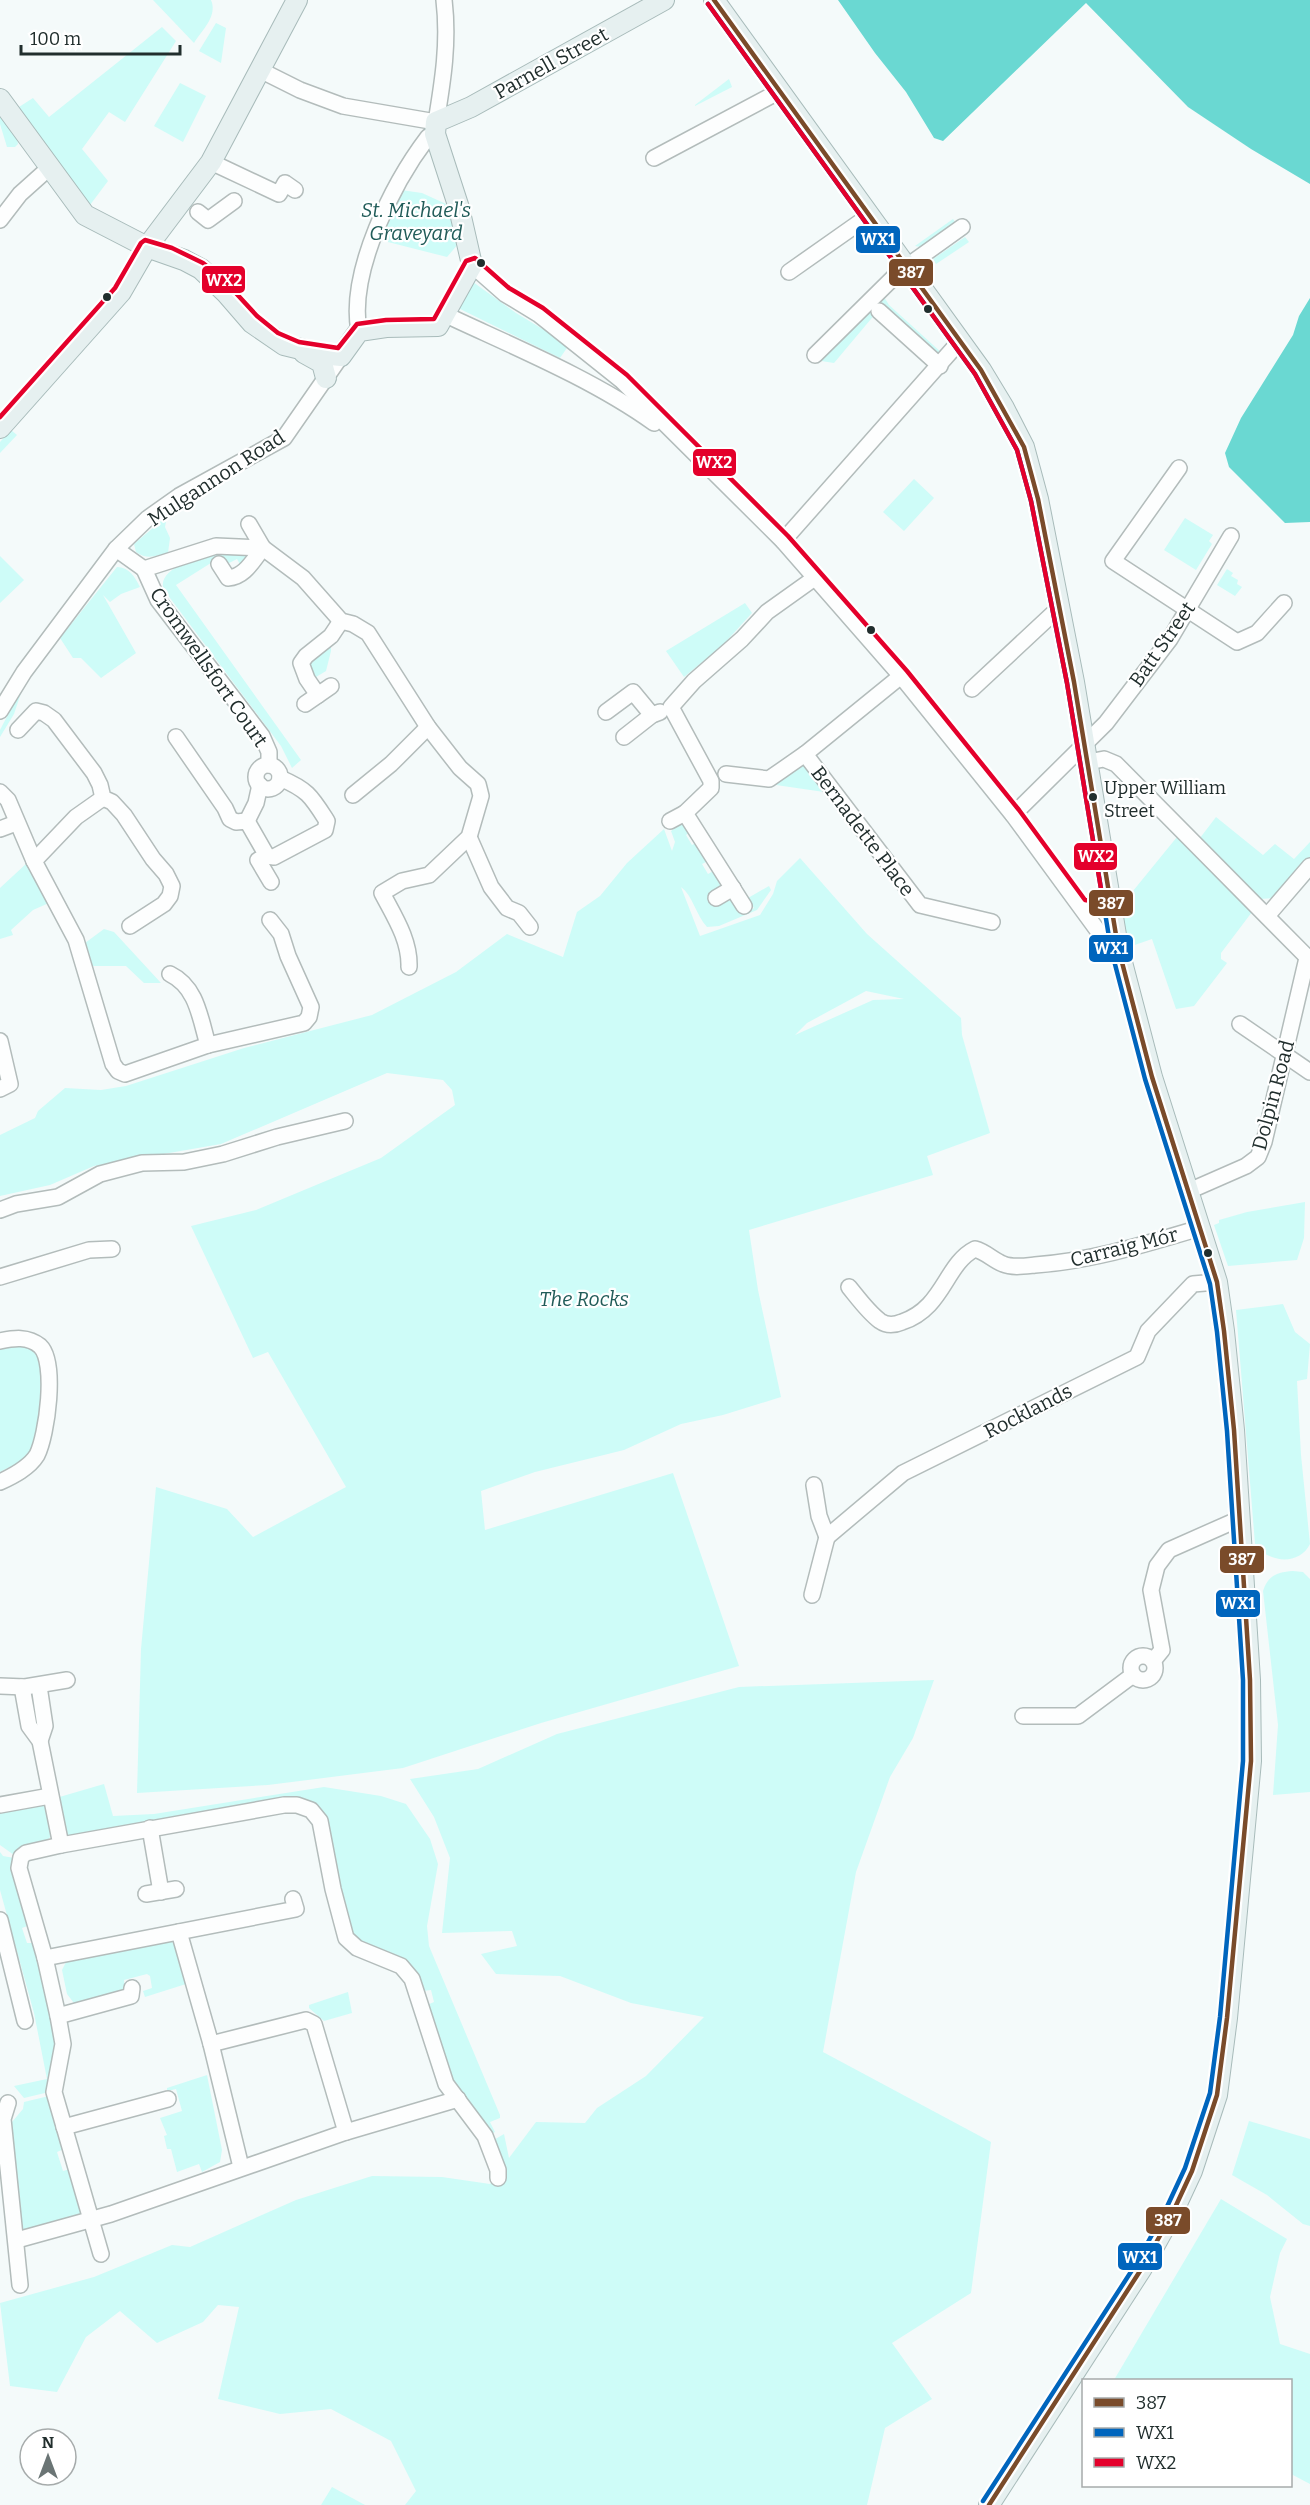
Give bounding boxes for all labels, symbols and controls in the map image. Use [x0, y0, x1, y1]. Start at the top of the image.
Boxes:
scale bar [21, 18, 180, 56]
street label: Parnell Street [490, 22, 612, 104]
text: 100 m [30, 28, 81, 50]
park label: St. Michael's Graveyard [361, 198, 471, 245]
line badge: WX1 [855, 225, 901, 254]
text: WX1 [861, 230, 895, 249]
unlabelled marker [475, 257, 487, 269]
line badge: 387 [888, 258, 934, 287]
text: 387 [897, 263, 925, 282]
line badge: WX2 [201, 265, 246, 294]
text: WX2 [206, 271, 242, 290]
unlabelled marker [101, 291, 113, 303]
unlabelled marker [922, 303, 934, 315]
street label: Mulgannon Road [143, 425, 289, 531]
line badge: WX2 [692, 448, 737, 477]
text: WX2 [696, 453, 732, 472]
street label: Cromwellsfort Court [145, 583, 273, 751]
street label: Batt Street [1124, 597, 1200, 691]
unlabelled marker [865, 624, 877, 636]
street label: Bernadette Place [806, 761, 920, 901]
place label: Upper William Street [1104, 777, 1226, 822]
marker: Upper William Street [1087, 791, 1099, 803]
line badge: WX2 [1073, 842, 1118, 871]
text: WX2 [1078, 847, 1114, 866]
line badge: 387 [1088, 889, 1134, 917]
text: 387 [1097, 894, 1125, 913]
line badge: WX1 [1088, 934, 1134, 963]
text: WX1 [1094, 939, 1128, 958]
street label: Dolpin Road [1247, 1037, 1299, 1153]
street label: Carraig Mór [1068, 1222, 1180, 1272]
unlabelled marker [1202, 1247, 1214, 1259]
park label: The Rocks [539, 1287, 629, 1311]
street label: Rocklands [980, 1379, 1076, 1443]
line badge: 387 [1219, 1545, 1265, 1574]
text: 387 [1228, 1550, 1256, 1569]
line badge: WX1 [1215, 1589, 1261, 1618]
text: WX1 [1221, 1594, 1255, 1613]
line badge: 387 [1145, 2206, 1191, 2235]
text: 387 [1154, 2211, 1182, 2230]
line badge: WX1 [1117, 2242, 1163, 2271]
text: WX1 [1123, 2248, 1157, 2267]
legend [1082, 2379, 1292, 2487]
text: 387 [1136, 2392, 1166, 2414]
text: WX1 [1136, 2422, 1175, 2444]
north arrow [18, 2427, 78, 2487]
text: N [42, 2433, 54, 2452]
text: WX2 [1136, 2452, 1176, 2474]

